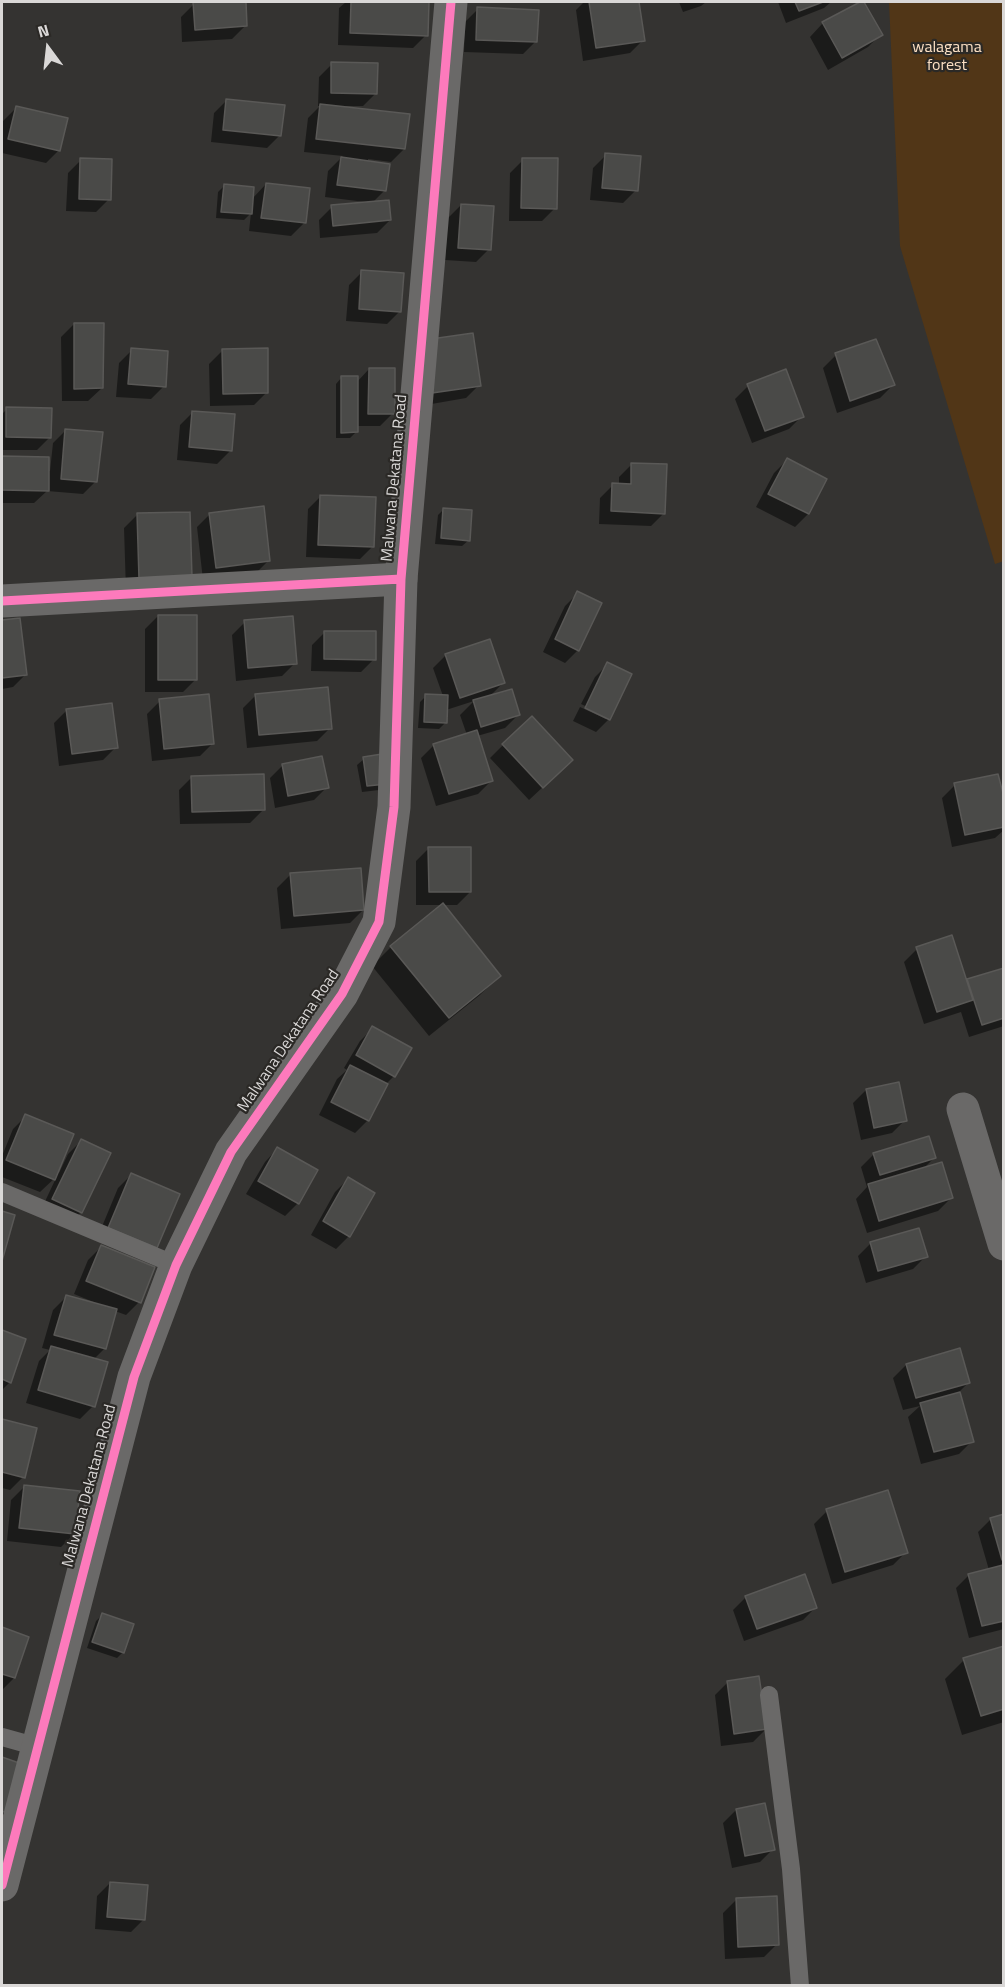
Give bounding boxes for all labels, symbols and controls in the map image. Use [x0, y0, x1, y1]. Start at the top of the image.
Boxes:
north arrow [18, 18, 78, 78]
text: N [35, 18, 52, 44]
park label: walagama forest [912, 38, 982, 76]
street label: Malwana Dekatana Road [378, 394, 412, 562]
street label: Malwana Dekatana Road [234, 966, 344, 1116]
street label: Malwana Dekatana Road [59, 1402, 121, 1570]

